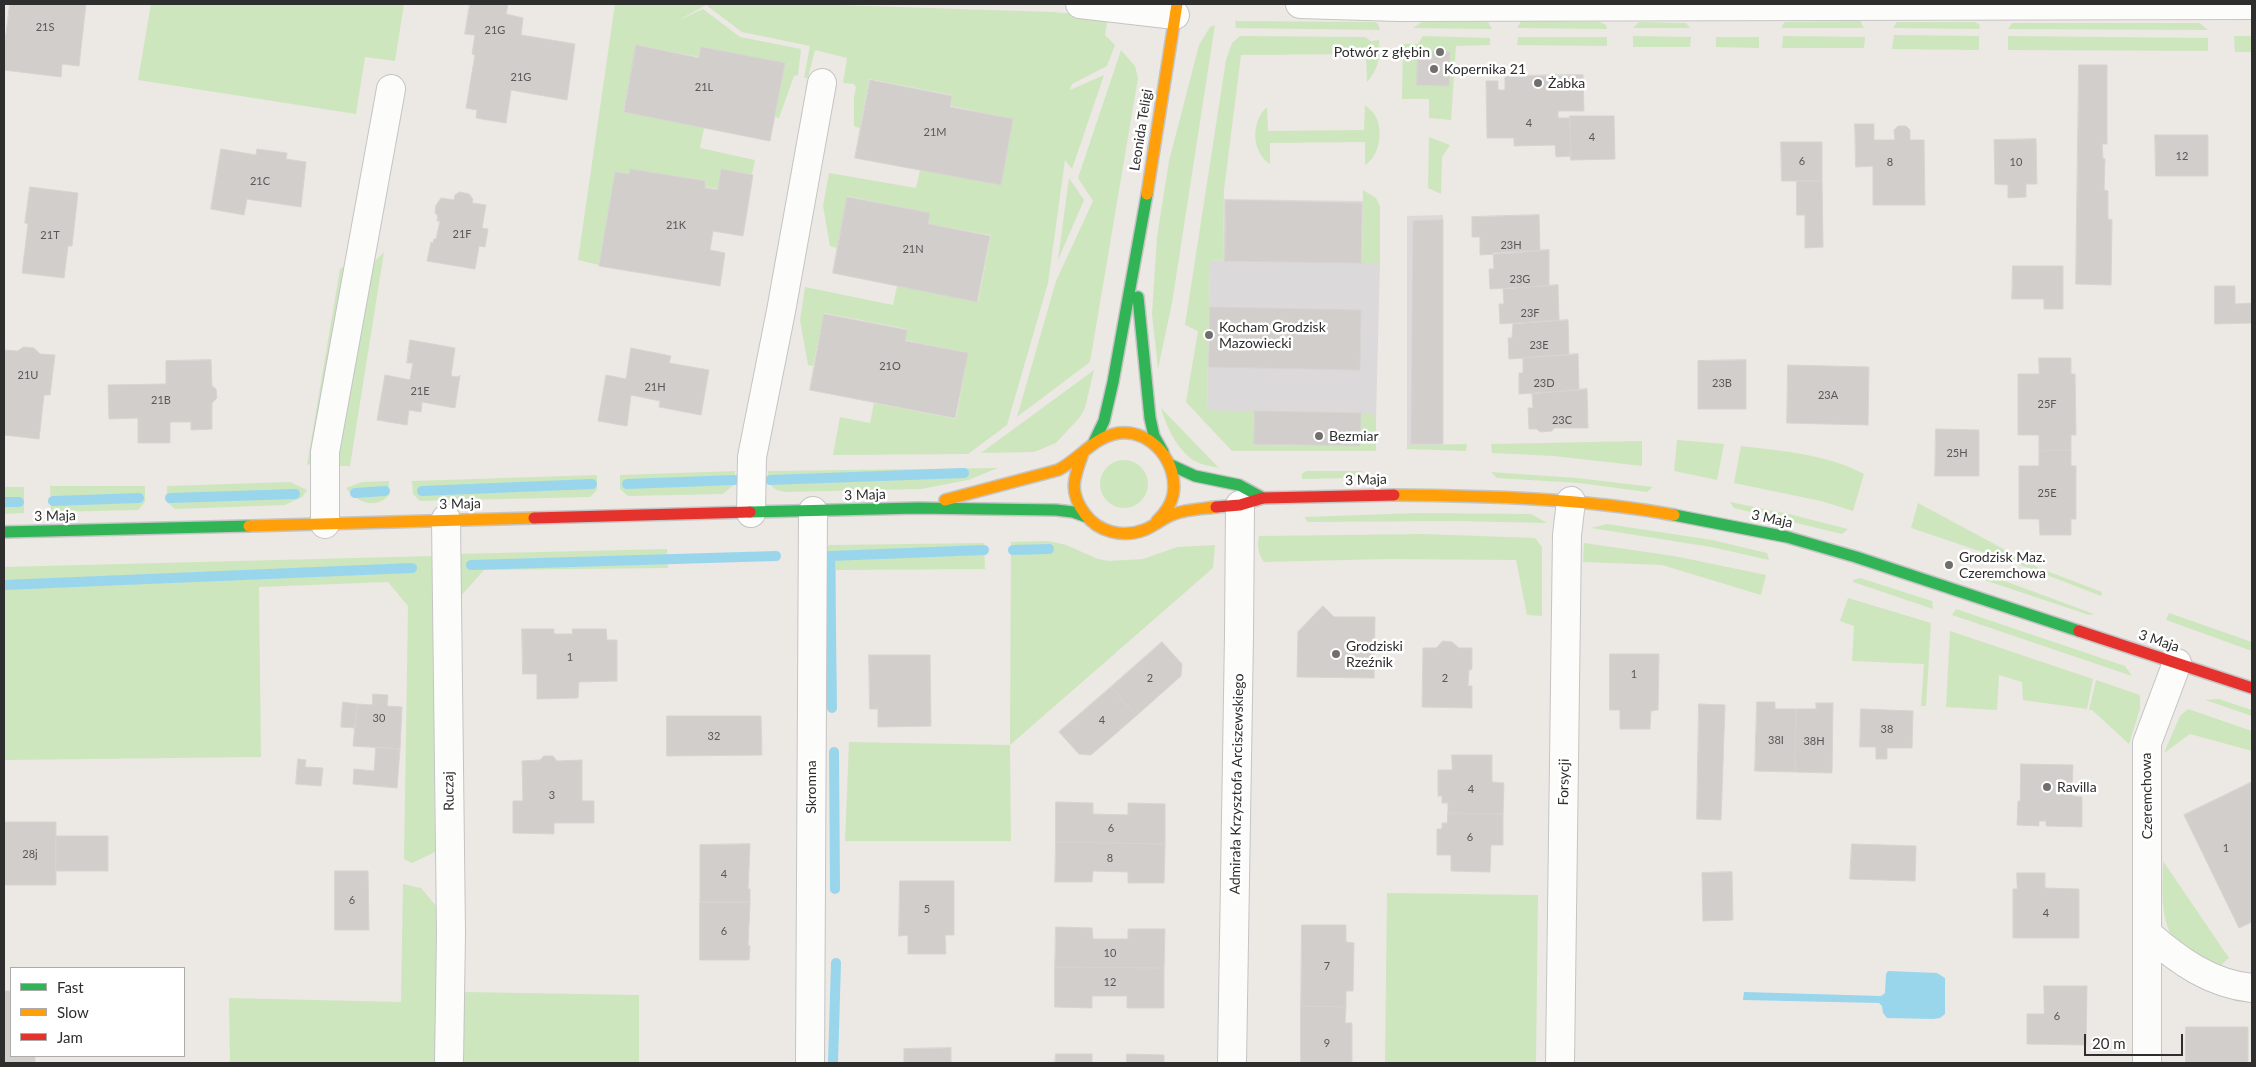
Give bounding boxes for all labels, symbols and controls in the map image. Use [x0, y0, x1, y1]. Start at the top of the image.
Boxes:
house number: 21S [36, 20, 54, 34]
house number: 21G [485, 23, 505, 37]
place label: Potwór z głębin [1334, 44, 1430, 60]
marker: Potwór z głębin [1434, 46, 1446, 58]
place label: Kopernika 21 [1444, 61, 1526, 77]
marker: Kopernika 21 [1428, 63, 1440, 75]
house number: 21G [511, 70, 531, 84]
place label: Żabka [1548, 75, 1585, 91]
marker: Żabka [1532, 77, 1544, 89]
house number: 21L [695, 80, 713, 94]
street label: Leonida Teligi [1126, 88, 1156, 172]
house number: 4 [1526, 116, 1532, 130]
house number: 21M [924, 125, 946, 139]
house number: 4 [1589, 130, 1595, 144]
house number: 12 [2176, 149, 2188, 163]
house number: 6 [1799, 154, 1805, 168]
house number: 8 [1887, 155, 1893, 169]
house number: 10 [2010, 155, 2022, 169]
house number: 21C [250, 174, 270, 188]
house number: 21K [666, 218, 686, 232]
house number: 21F [453, 227, 471, 241]
house number: 21T [40, 228, 60, 242]
house number: 23H [1500, 238, 1522, 252]
house number: 21N [902, 242, 924, 256]
house number: 23G [1510, 272, 1530, 286]
house number: 23F [1521, 306, 1539, 320]
place label: Kocham Grodzisk Mazowiecki [1219, 319, 1326, 352]
marker: Kocham Grodzisk Mazowiecki [1203, 329, 1215, 341]
house number: 23E [1529, 338, 1549, 352]
house number: 21O [879, 359, 901, 373]
house number: 21U [18, 368, 38, 382]
house number: 23D [1533, 376, 1555, 390]
house number: 23B [1712, 376, 1732, 390]
house number: 21H [644, 380, 666, 394]
house number: 21E [410, 384, 430, 398]
house number: 23A [1818, 388, 1838, 402]
house number: 21B [151, 393, 171, 407]
house number: 25F [2038, 397, 2056, 411]
house number: 23C [1552, 413, 1572, 427]
place label: Bezmiar [1329, 428, 1379, 444]
marker: Bezmiar [1313, 430, 1325, 442]
house number: 25H [1946, 446, 1968, 460]
street label: 3 Maja [1345, 471, 1387, 489]
street label: 3 Maja [844, 486, 886, 504]
house number: 25E [2037, 486, 2057, 500]
street label: 3 Maja [439, 495, 481, 513]
street label: 3 Maja [1750, 506, 1794, 532]
street label: 3 Maja [34, 507, 76, 525]
place label: Grodzisk Maz. Czeremchowa [1959, 549, 2046, 582]
marker: Grodzisk Maz. Czeremchowa [1943, 559, 1955, 571]
street label: 3 Maja [2137, 626, 2181, 656]
place label: Grodziski Rzeźnik [1346, 638, 1403, 670]
marker: Grodziski Rzeźnik [1330, 648, 1342, 660]
house number: 1 [567, 650, 573, 664]
house number: 1 [1631, 667, 1637, 681]
house number: 2 [1147, 671, 1153, 685]
house number: 2 [1442, 671, 1448, 685]
street label: Admirała Krzysztofa Arciszewskiego [1227, 673, 1247, 895]
house number: 30 [373, 711, 385, 725]
house number: 4 [1099, 713, 1105, 727]
house number: 38 [1881, 722, 1893, 736]
house number: 32 [708, 729, 720, 743]
house number: 38I [1768, 733, 1784, 747]
house number: 38H [1803, 734, 1825, 748]
street label: Czeremchowa [2138, 752, 2156, 840]
street label: Forsycji [1555, 759, 1573, 805]
street label: Skromna [803, 760, 819, 814]
street label: Ruczaj [440, 771, 458, 811]
place label: Ravilla [2057, 779, 2097, 795]
marker: Ravilla [2041, 781, 2053, 793]
house number: 4 [1468, 782, 1474, 796]
house number: 3 [549, 788, 555, 802]
house number: 6 [1108, 821, 1114, 835]
house number: 6 [1467, 830, 1473, 844]
house number: 1 [2223, 841, 2229, 855]
house number: 28j [22, 847, 38, 861]
house number: 8 [1107, 851, 1113, 865]
house number: 4 [721, 867, 727, 881]
house number: 6 [349, 893, 355, 907]
house number: 5 [924, 902, 930, 916]
house number: 4 [2043, 906, 2049, 920]
house number: 6 [721, 924, 727, 938]
house number: 10 [1104, 946, 1116, 960]
house number: 7 [1324, 959, 1330, 973]
legend [10, 967, 185, 1057]
house number: 12 [1104, 975, 1116, 989]
text: Fast [57, 978, 84, 996]
text: Slow [57, 1003, 89, 1021]
house number: 6 [2054, 1009, 2060, 1023]
scale bar [2086, 1024, 2185, 1056]
text: Jam [57, 1028, 83, 1046]
text: 20 m [2092, 1034, 2126, 1052]
house number: 9 [1324, 1036, 1330, 1050]

